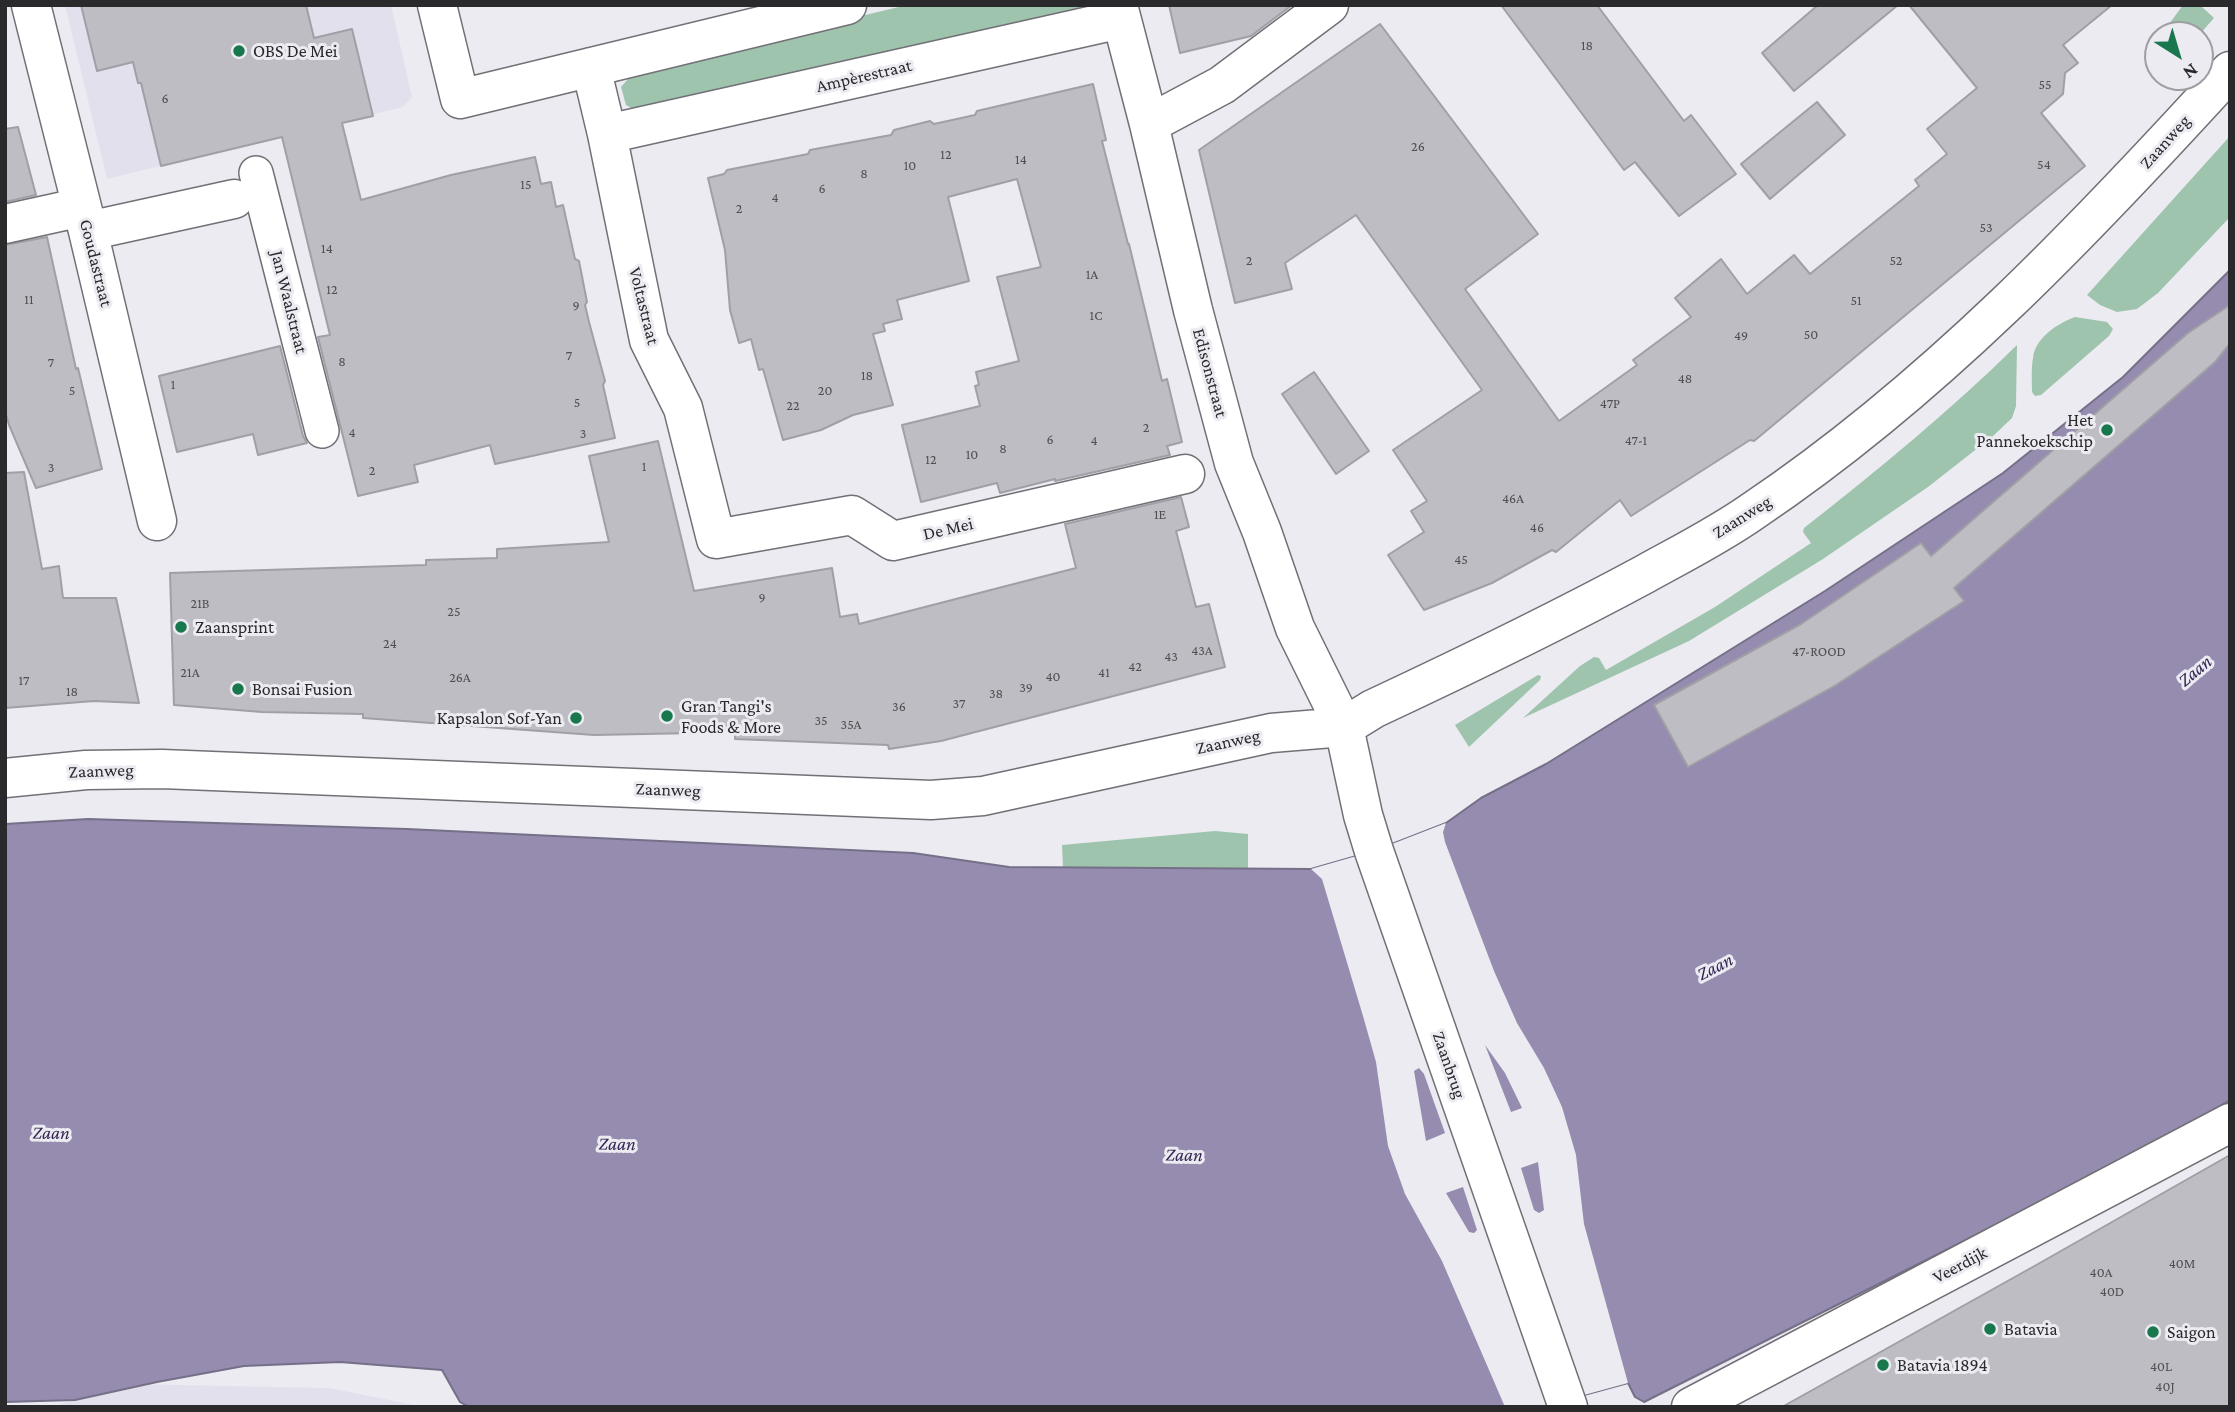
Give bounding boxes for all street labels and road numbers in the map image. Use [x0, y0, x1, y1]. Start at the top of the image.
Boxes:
street label: Ampèrestraat [814, 54, 914, 98]
street label: Zaanweg [2135, 110, 2195, 174]
street label: Goudastraat [75, 217, 117, 309]
street label: Jan Waalstraat [266, 248, 312, 356]
street label: Voltastraat [624, 265, 664, 347]
street label: Edisonstraat [1188, 326, 1232, 420]
street label: Zaanweg [1709, 491, 1775, 543]
street label: De Mei [921, 513, 975, 545]
street label: Zaanweg [1194, 725, 1262, 759]
street label: Zaanweg [68, 759, 134, 783]
street label: Zaanweg [635, 778, 701, 802]
street label: Zaanbrug [1427, 1029, 1471, 1101]
street label: Veerdijk [1929, 1242, 1991, 1288]

